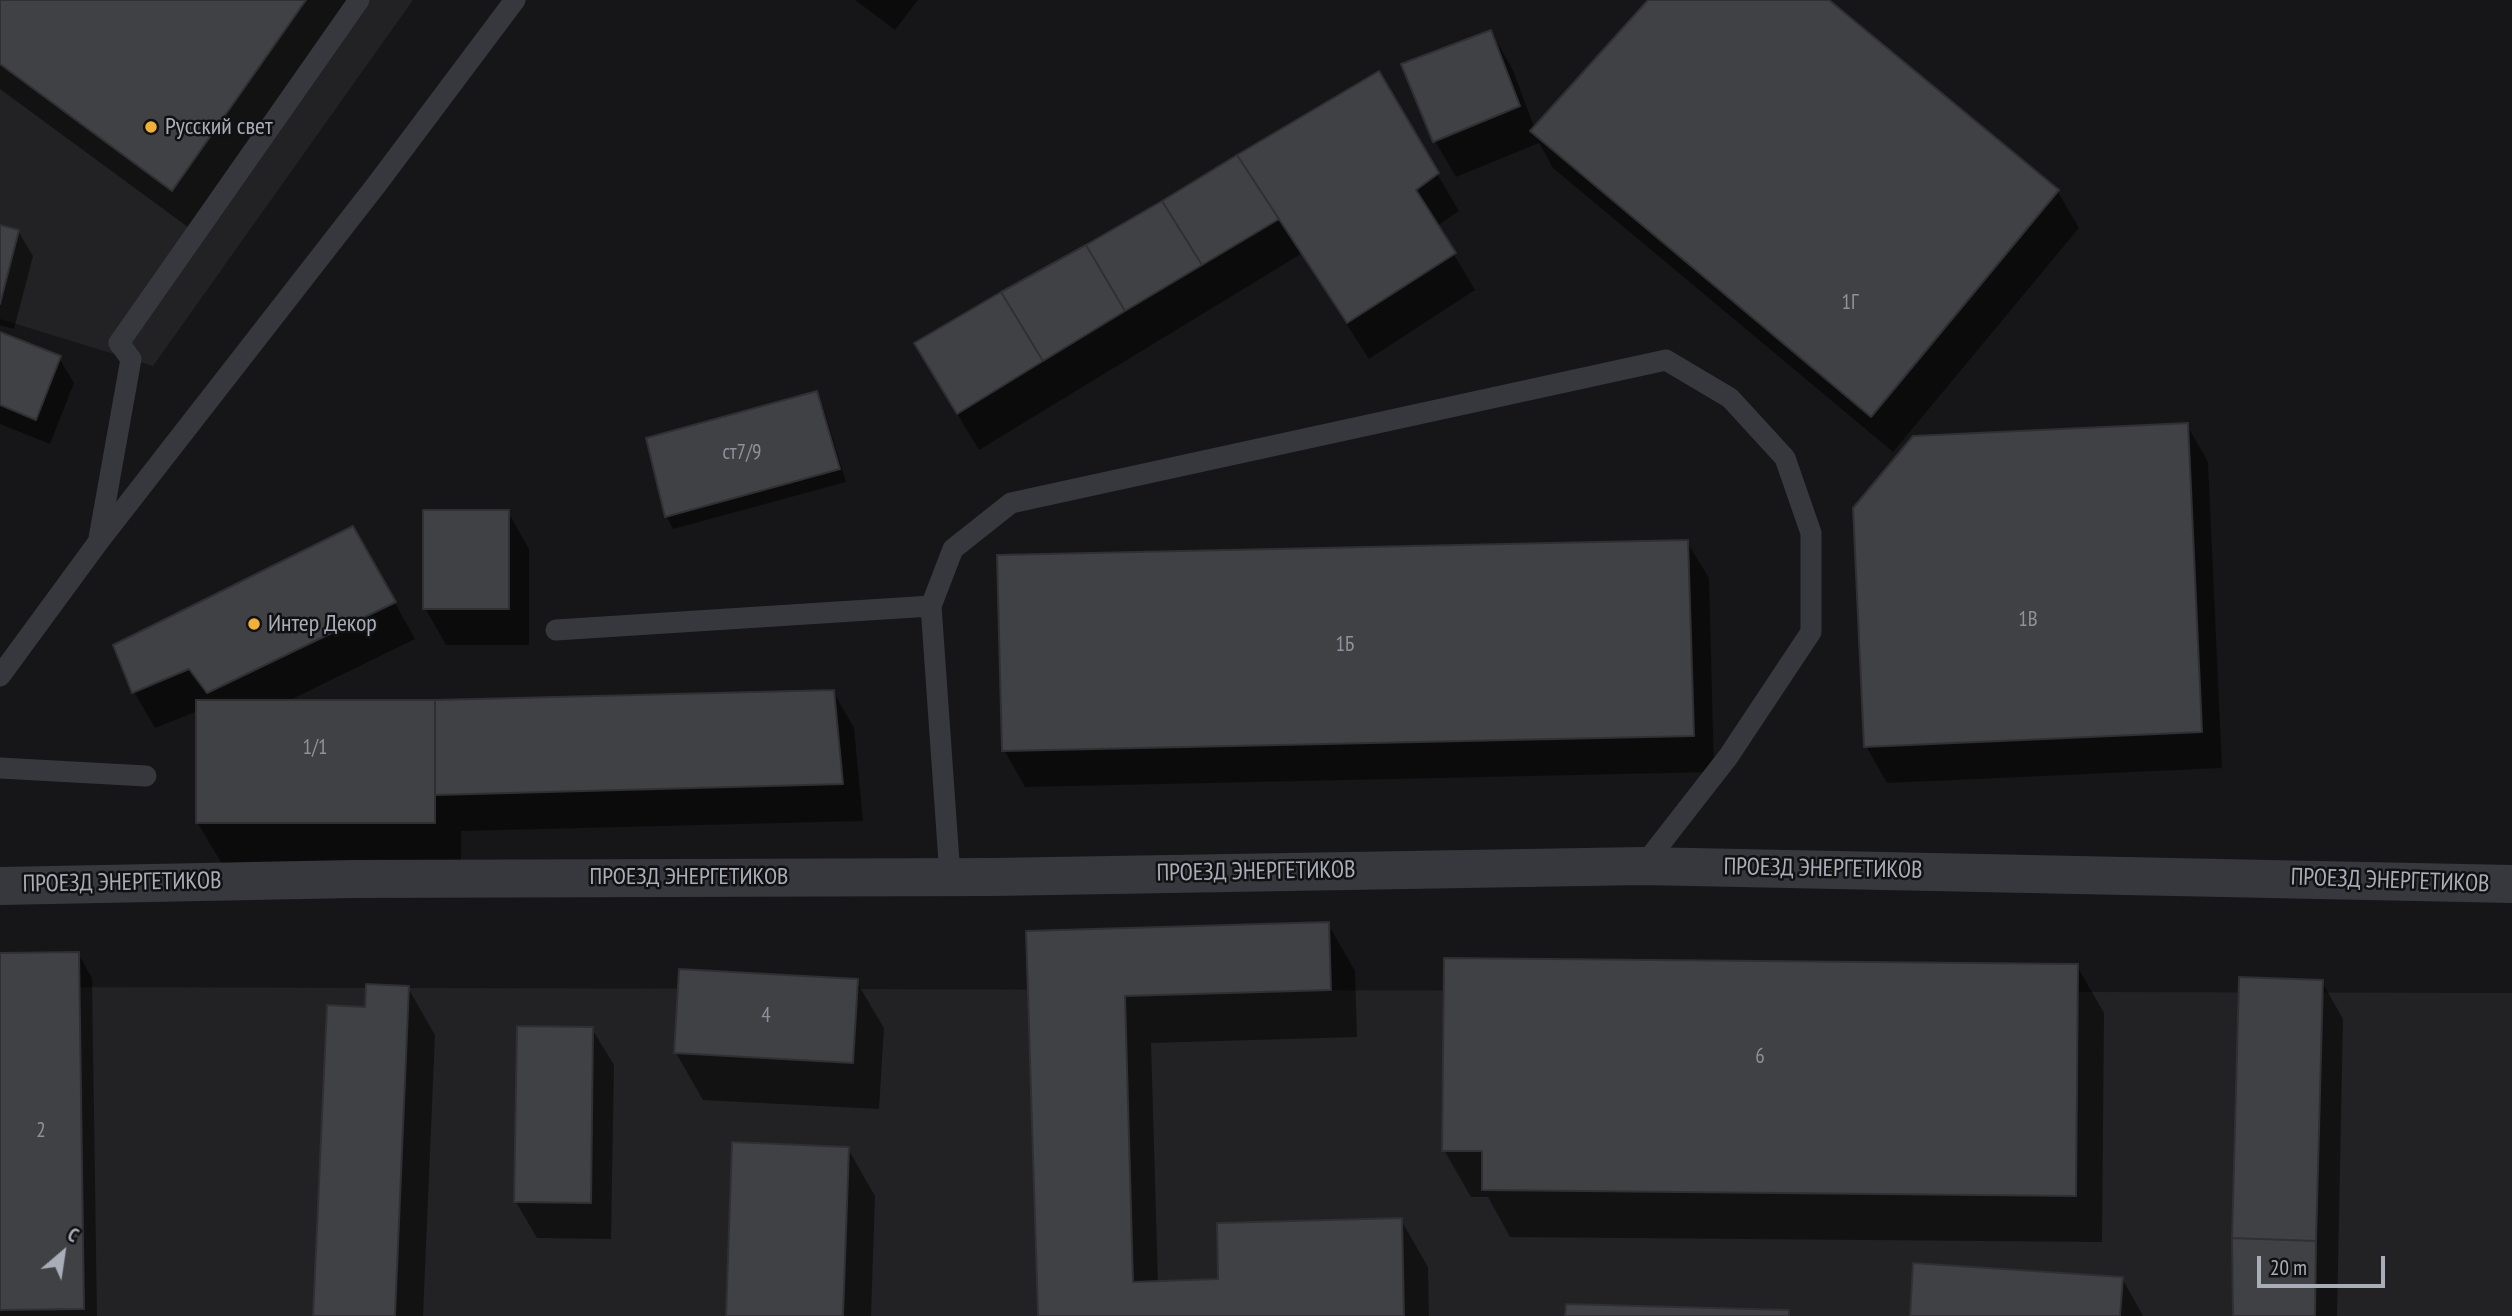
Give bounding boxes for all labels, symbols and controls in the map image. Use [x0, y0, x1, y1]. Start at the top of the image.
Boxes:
place label: Русский свет [165, 113, 273, 141]
marker: Русский свет [143, 119, 159, 135]
house number: 1Г [1842, 290, 1858, 316]
house number: ст7/9 [722, 440, 762, 466]
house number: 1В [2018, 607, 2038, 633]
place label: Интер Декор [268, 610, 377, 638]
marker: Интер Декор [246, 616, 262, 632]
house number: 1Б [1336, 632, 1354, 658]
house number: 1/1 [302, 735, 328, 761]
street label: ПРОЕЗД ЭНЕРГЕТИКОВ [1723, 853, 1923, 885]
street label: ПРОЕЗД ЭНЕРГЕТИКОВ [1156, 856, 1356, 888]
street label: ПРОЕЗД ЭНЕРГЕТИКОВ [590, 863, 788, 891]
street label: ПРОЕЗД ЭНЕРГЕТИКОВ [2290, 863, 2490, 899]
street label: ПРОЕЗД ЭНЕРГЕТИКОВ [22, 867, 222, 899]
house number: 4 [761, 1003, 771, 1029]
house number: 6 [1755, 1044, 1765, 1070]
house number: 2 [36, 1118, 46, 1144]
north arrow [28, 1218, 98, 1288]
text: С [64, 1222, 83, 1247]
scale bar [2260, 1242, 2388, 1286]
text: 20 m [2270, 1254, 2307, 1281]

